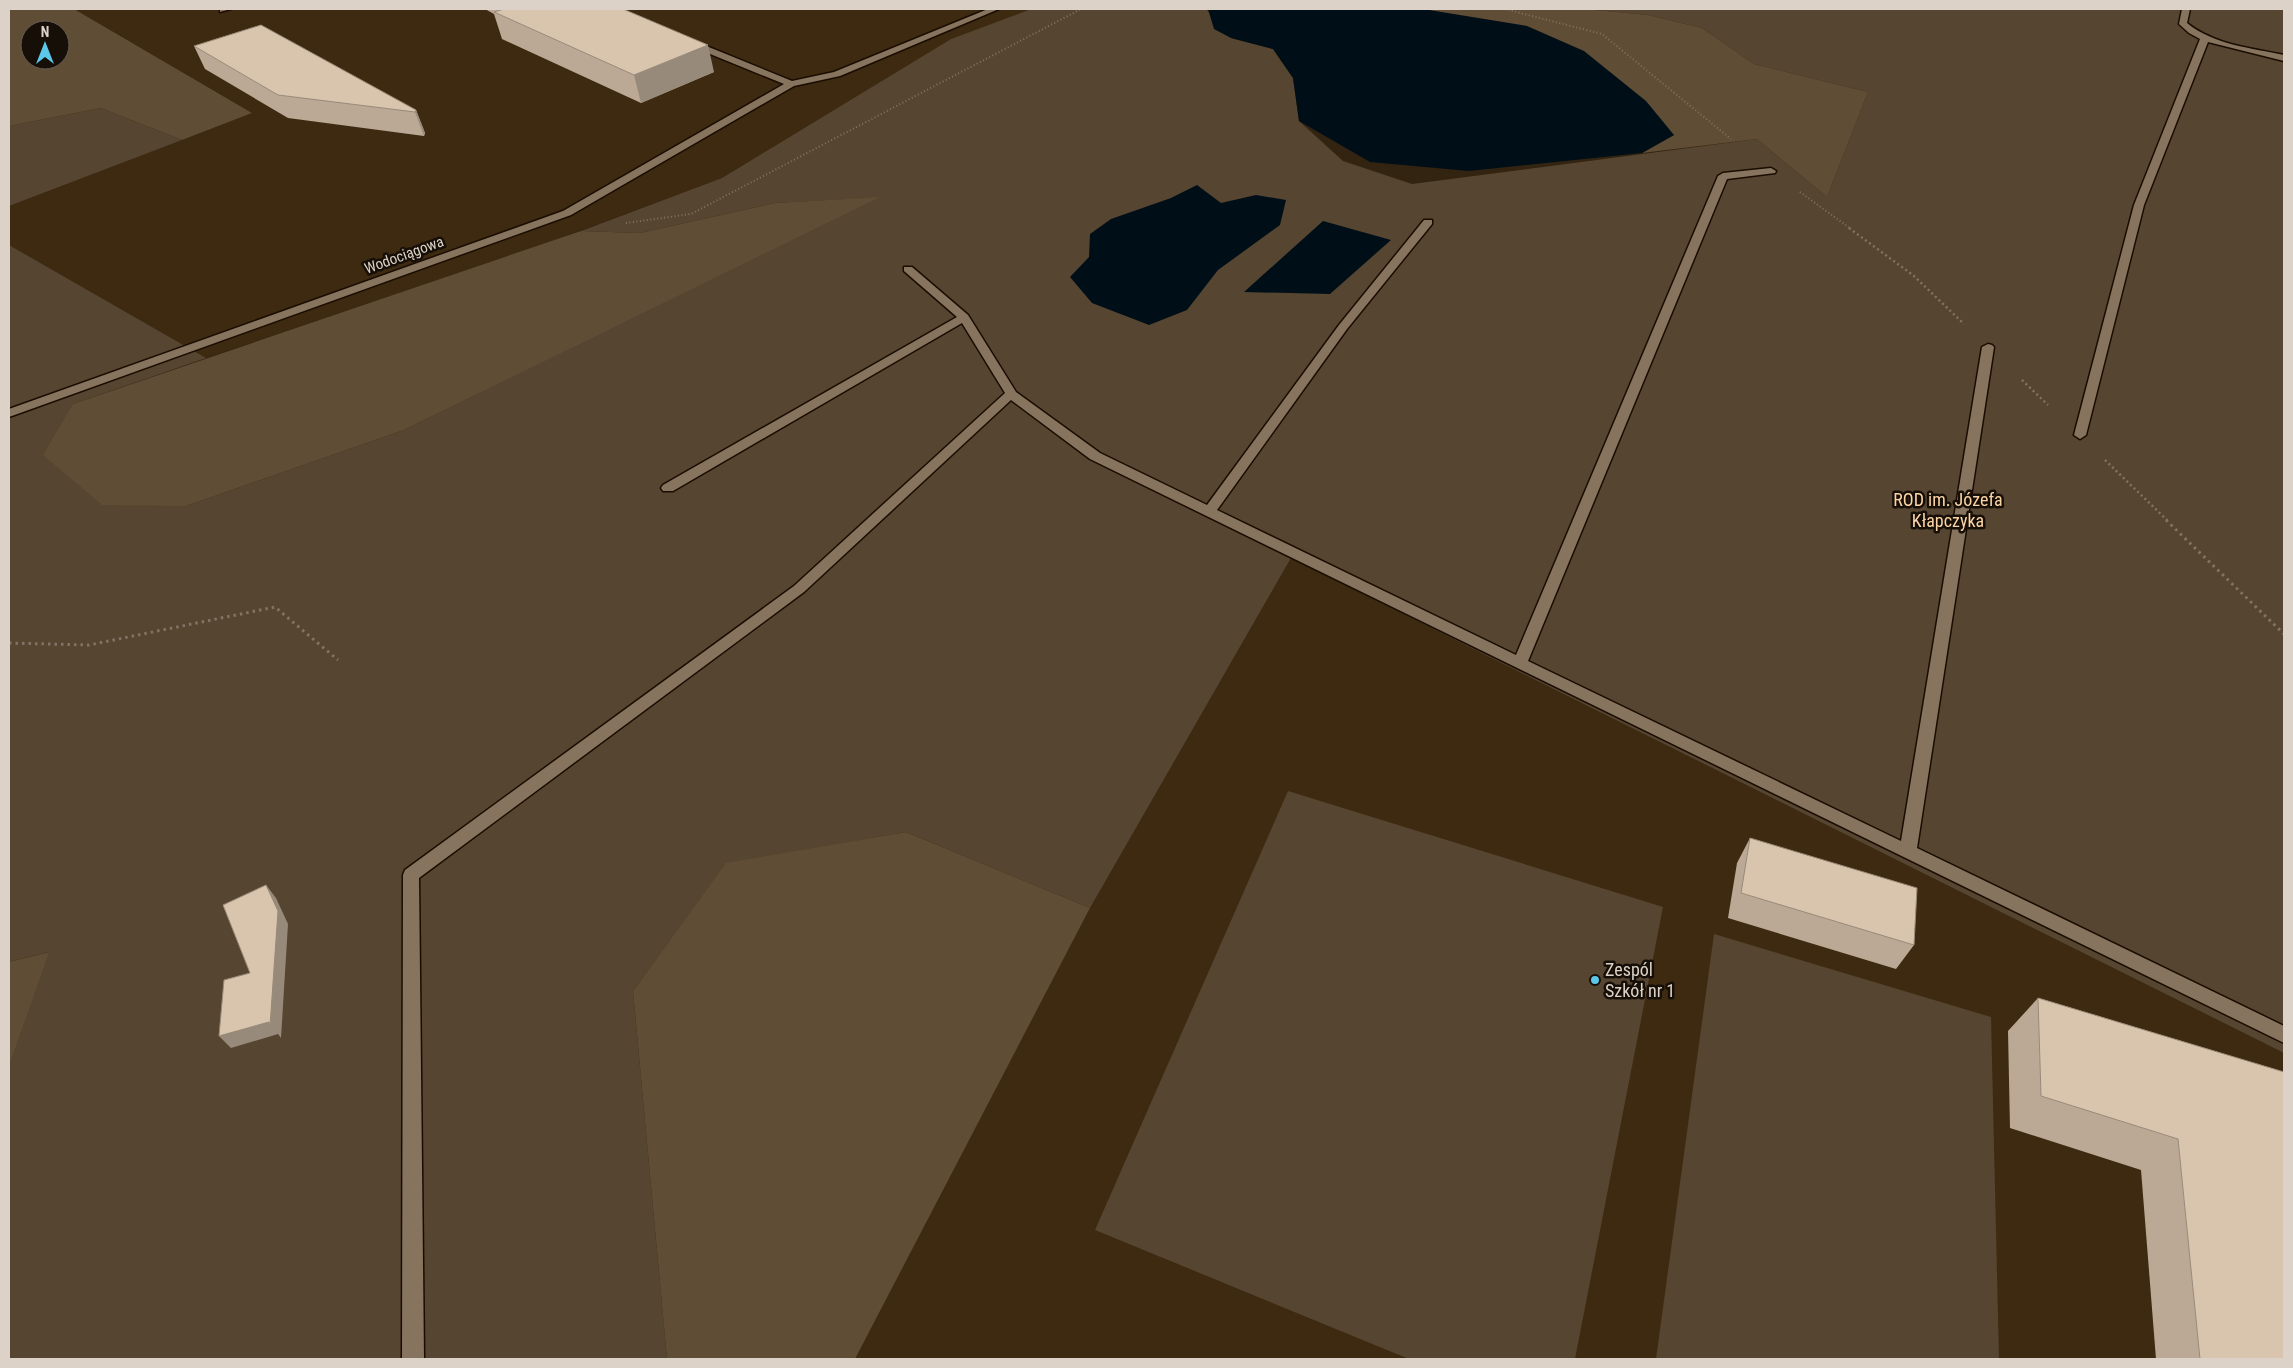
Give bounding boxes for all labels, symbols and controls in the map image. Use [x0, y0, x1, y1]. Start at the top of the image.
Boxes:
north arrow [20, 20, 70, 70]
text: N [41, 24, 49, 40]
street label: Wodociągowa [362, 232, 446, 278]
park label: ROD im. Józefa Kłapczyka [1893, 489, 2003, 531]
place label: Zespól Szkół nr 1 [1605, 959, 1675, 1001]
marker: Zespól Szkół nr 1 [1589, 974, 1601, 986]

